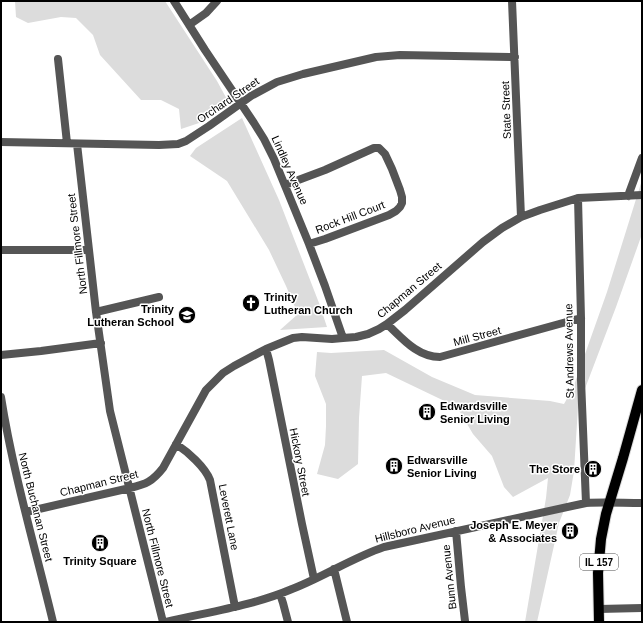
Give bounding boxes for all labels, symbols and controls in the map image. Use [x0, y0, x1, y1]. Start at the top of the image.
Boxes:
street label: Orchard Street [195, 75, 261, 125]
street label: State Street [499, 81, 513, 139]
street label: Lindley Avenue [269, 134, 311, 206]
street label: North Fillmore Street [65, 193, 89, 295]
street label: Rock Hill Court [314, 198, 386, 236]
street label: Chapman Street [374, 260, 444, 320]
place label: Trinity Lutheran Church [264, 291, 353, 316]
church icon: Trinity Lutheran Church [241, 293, 261, 313]
place label: Trinity Lutheran School [87, 303, 175, 328]
street label: St Andrews Avenue [562, 303, 576, 399]
school or university icon: Trinity Lutheran School [177, 305, 197, 325]
street label: Mill Street [452, 324, 502, 348]
place label: Edwardsville Senior Living [440, 400, 510, 425]
building icon: Edwardsville Senior Living [417, 402, 437, 422]
street label: Hickory Street [288, 427, 312, 497]
street label: North Buchanan Street [17, 451, 55, 563]
place label: Edwarsville Senior Living [407, 454, 477, 479]
building icon: Edwarsville Senior Living [384, 456, 404, 476]
building icon: The Store [583, 459, 603, 479]
place label: The Store [529, 463, 580, 475]
street label: Chapman Street [59, 467, 139, 499]
street label: Leverett Lane [217, 483, 241, 551]
street label: North Fillmore Street [140, 507, 176, 609]
street label: Hillsboro Avenue [374, 513, 456, 545]
place label: Joseph E. Meyer & Associates [470, 519, 558, 544]
building icon: Joseph E. Meyer & Associates [560, 521, 580, 541]
building icon: Trinity Square [90, 533, 110, 553]
street label: Bunn Avenue [440, 544, 458, 610]
road number: IL 157 [580, 554, 618, 570]
place label: Trinity Square [63, 555, 137, 567]

